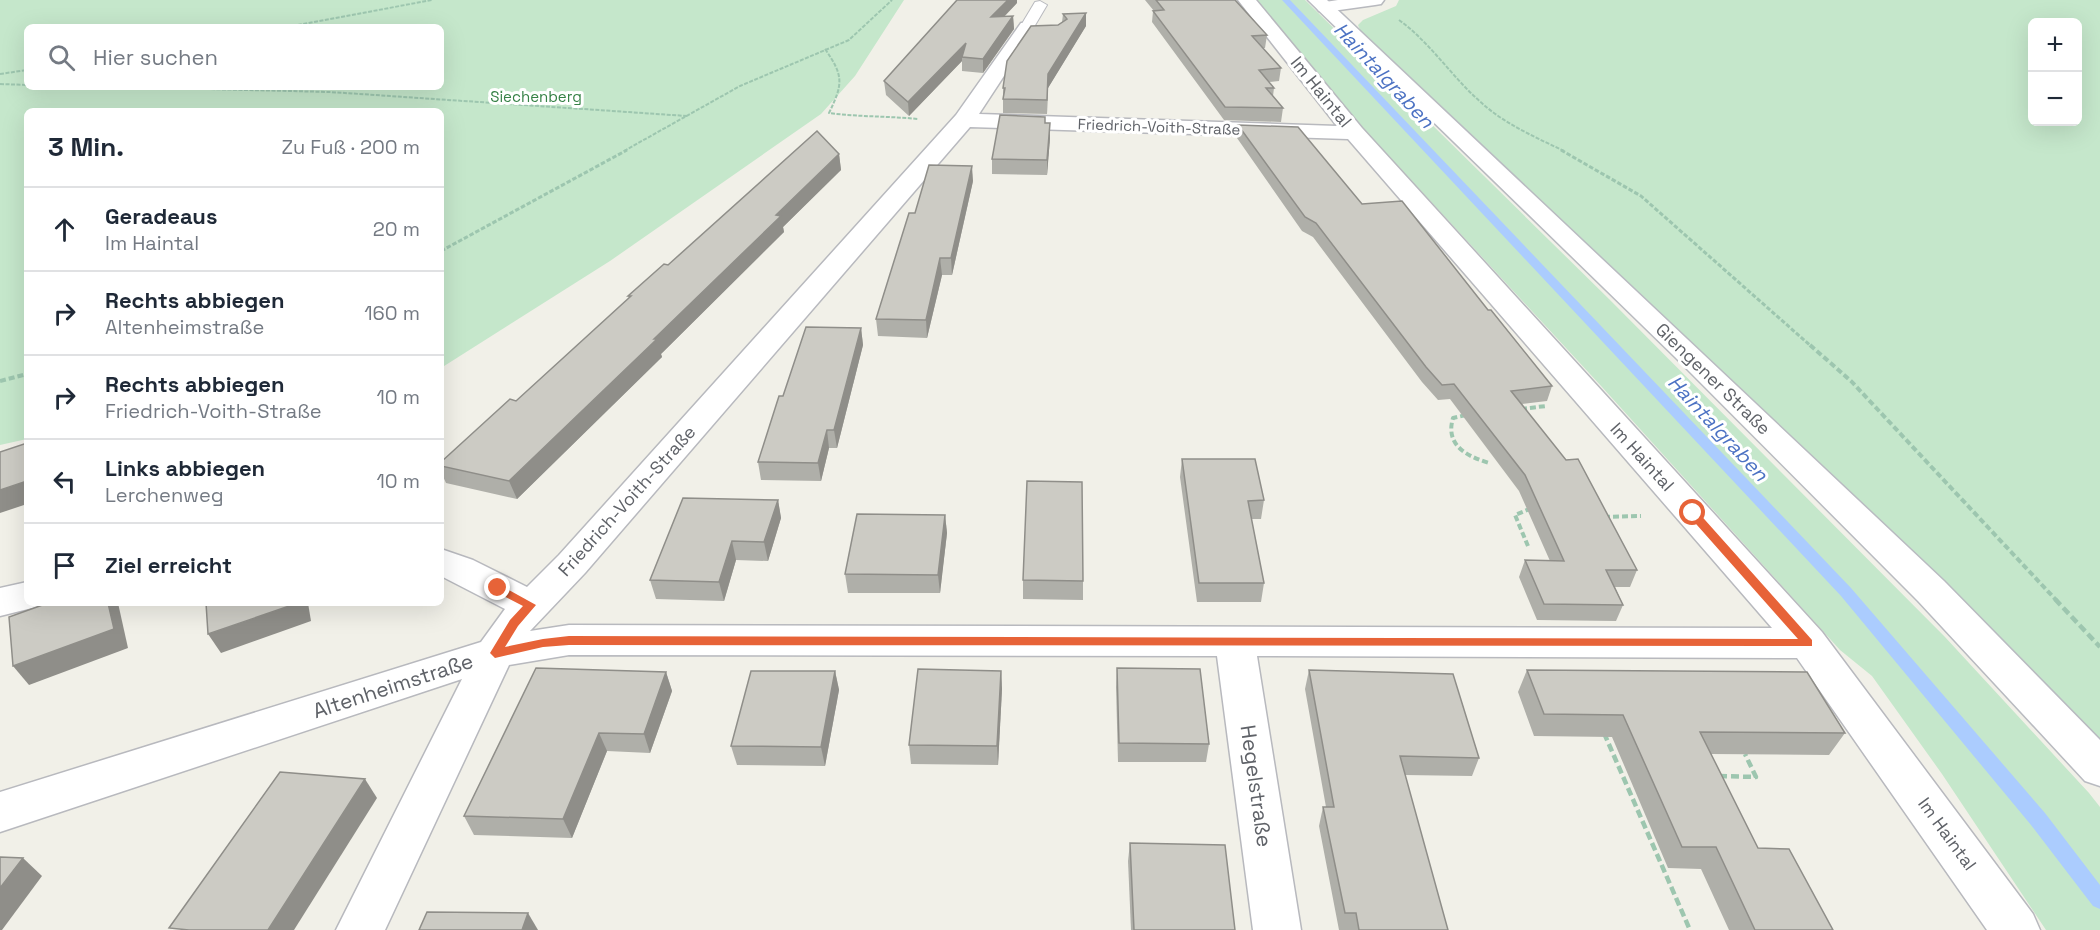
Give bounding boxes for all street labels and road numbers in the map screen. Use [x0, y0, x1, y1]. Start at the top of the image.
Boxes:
street label: Im Haintal [1286, 51, 1357, 132]
street label: Friedrich-Voith-Straße [1077, 114, 1241, 139]
street label: Giengener Straße [1651, 318, 1776, 439]
street label: Im Haintal [1605, 417, 1679, 496]
street label: Friedrich-Voith-Straße [553, 421, 700, 581]
street label: Altenheimstraße [309, 647, 477, 724]
street label: Hegelstraße [1235, 723, 1278, 849]
street label: Im Haintal [1913, 793, 1982, 875]

